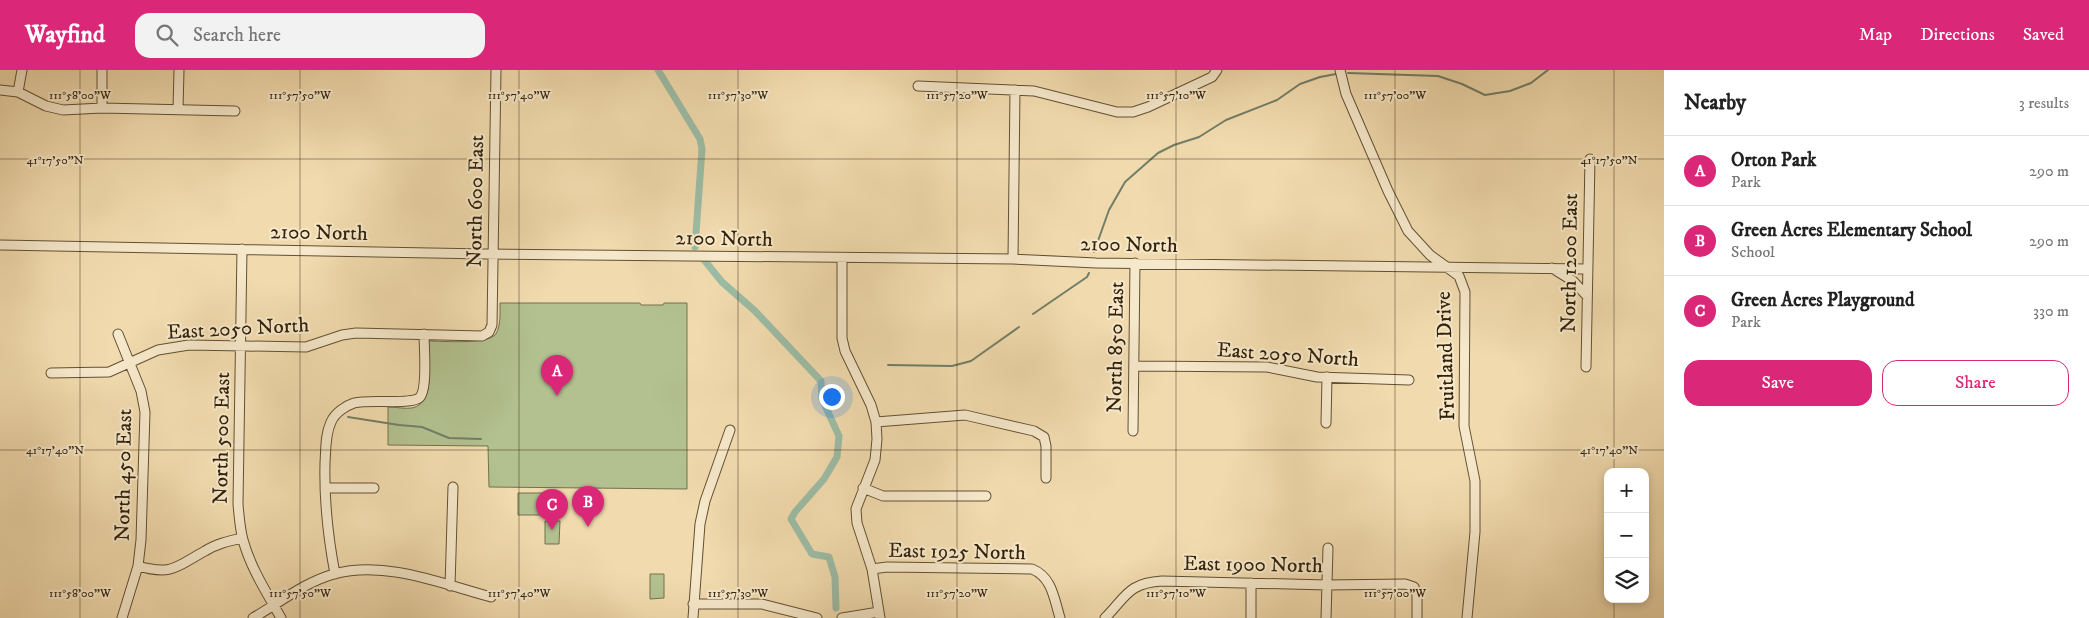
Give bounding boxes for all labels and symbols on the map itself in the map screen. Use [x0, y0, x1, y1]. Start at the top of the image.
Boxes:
text: 111°58'00"W [49, 88, 112, 103]
text: 111°57'50"W [269, 88, 332, 103]
text: 111°57'40"W [488, 88, 551, 103]
text: 111°57'30"W [708, 88, 769, 103]
text: 111°57'20"W [926, 88, 989, 103]
text: 111°57'10"W [1146, 88, 1207, 103]
text: 111°57'00"W [1364, 88, 1427, 103]
street label: North 600 East [462, 134, 490, 267]
text: 41°17'50"N [26, 153, 84, 168]
text: 41°17'50"N [1580, 153, 1638, 168]
street label: North 1200 East [1556, 193, 1584, 333]
street label: 2100 North [270, 219, 368, 247]
street label: 2100 North [675, 225, 773, 253]
street label: 2100 North [1080, 231, 1178, 259]
street label: North 850 East [1102, 281, 1130, 413]
street label: Fruitland Drive [1431, 290, 1461, 421]
street label: East 2050 North [166, 312, 310, 346]
street label: East 2050 North [1216, 337, 1360, 373]
pin: A [541, 355, 573, 396]
street label: North 500 East [208, 371, 236, 504]
your location [819, 384, 845, 410]
street label: North 450 East [110, 408, 138, 542]
text: 41°17'40"N [26, 443, 84, 458]
text: 41°17'40"N [1580, 443, 1638, 458]
pin: B [572, 486, 604, 527]
pin: C [536, 489, 568, 530]
street label: East 1925 North [888, 538, 1026, 566]
street label: East 1900 North [1183, 551, 1323, 579]
text: 111°58'00"W [49, 586, 112, 601]
text: 111°57'50"W [269, 586, 332, 601]
text: 111°57'40"W [488, 586, 551, 601]
text: 111°57'30"W [708, 586, 769, 601]
text: 111°57'20"W [926, 586, 989, 601]
text: 111°57'10"W [1146, 586, 1207, 601]
text: 111°57'00"W [1364, 586, 1427, 601]

